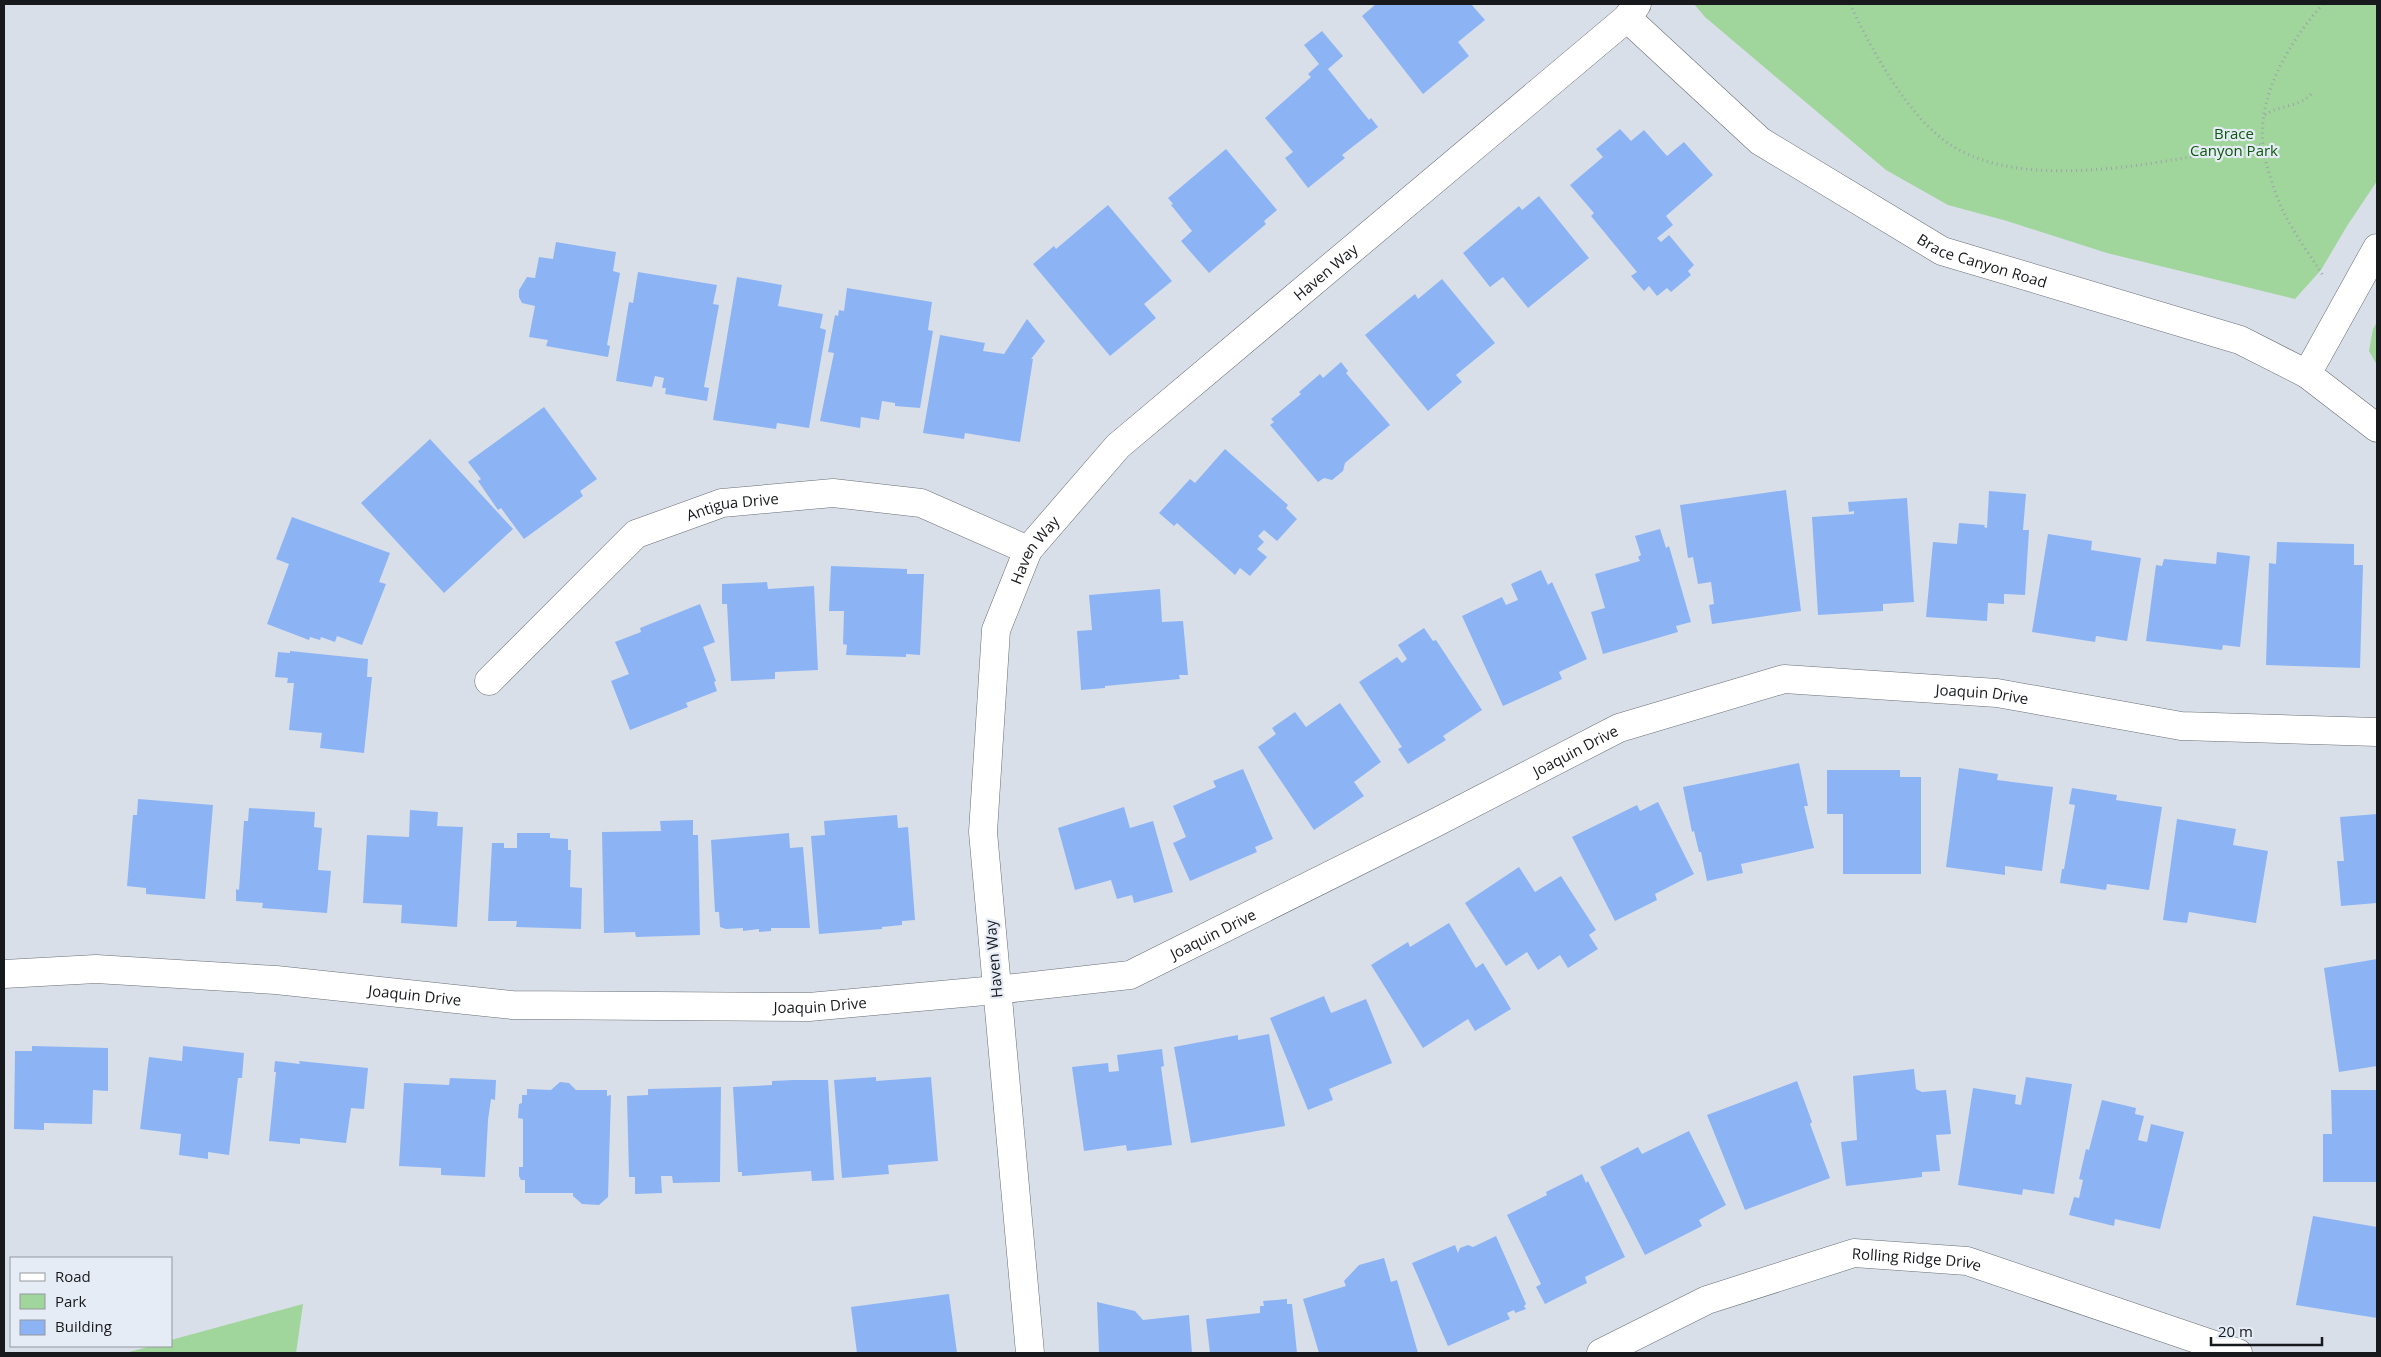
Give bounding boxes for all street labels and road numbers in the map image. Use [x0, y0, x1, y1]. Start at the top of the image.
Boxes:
street label: Brace Canyon Road [1914, 229, 2050, 292]
street label: Haven Way [1289, 239, 1362, 305]
street label: Antigua Drive [683, 488, 779, 525]
street label: Haven Way [1005, 511, 1064, 587]
street label: Joaquin Drive [1933, 679, 2030, 708]
street label: Joaquin Drive [1527, 720, 1621, 782]
street label: Joaquin Drive [1165, 904, 1259, 964]
street label: Haven Way [980, 919, 1006, 999]
street label: Joaquin Drive [365, 980, 462, 1010]
street label: Joaquin Drive [771, 992, 868, 1017]
street label: Rolling Ridge Drive [1851, 1243, 1985, 1275]

